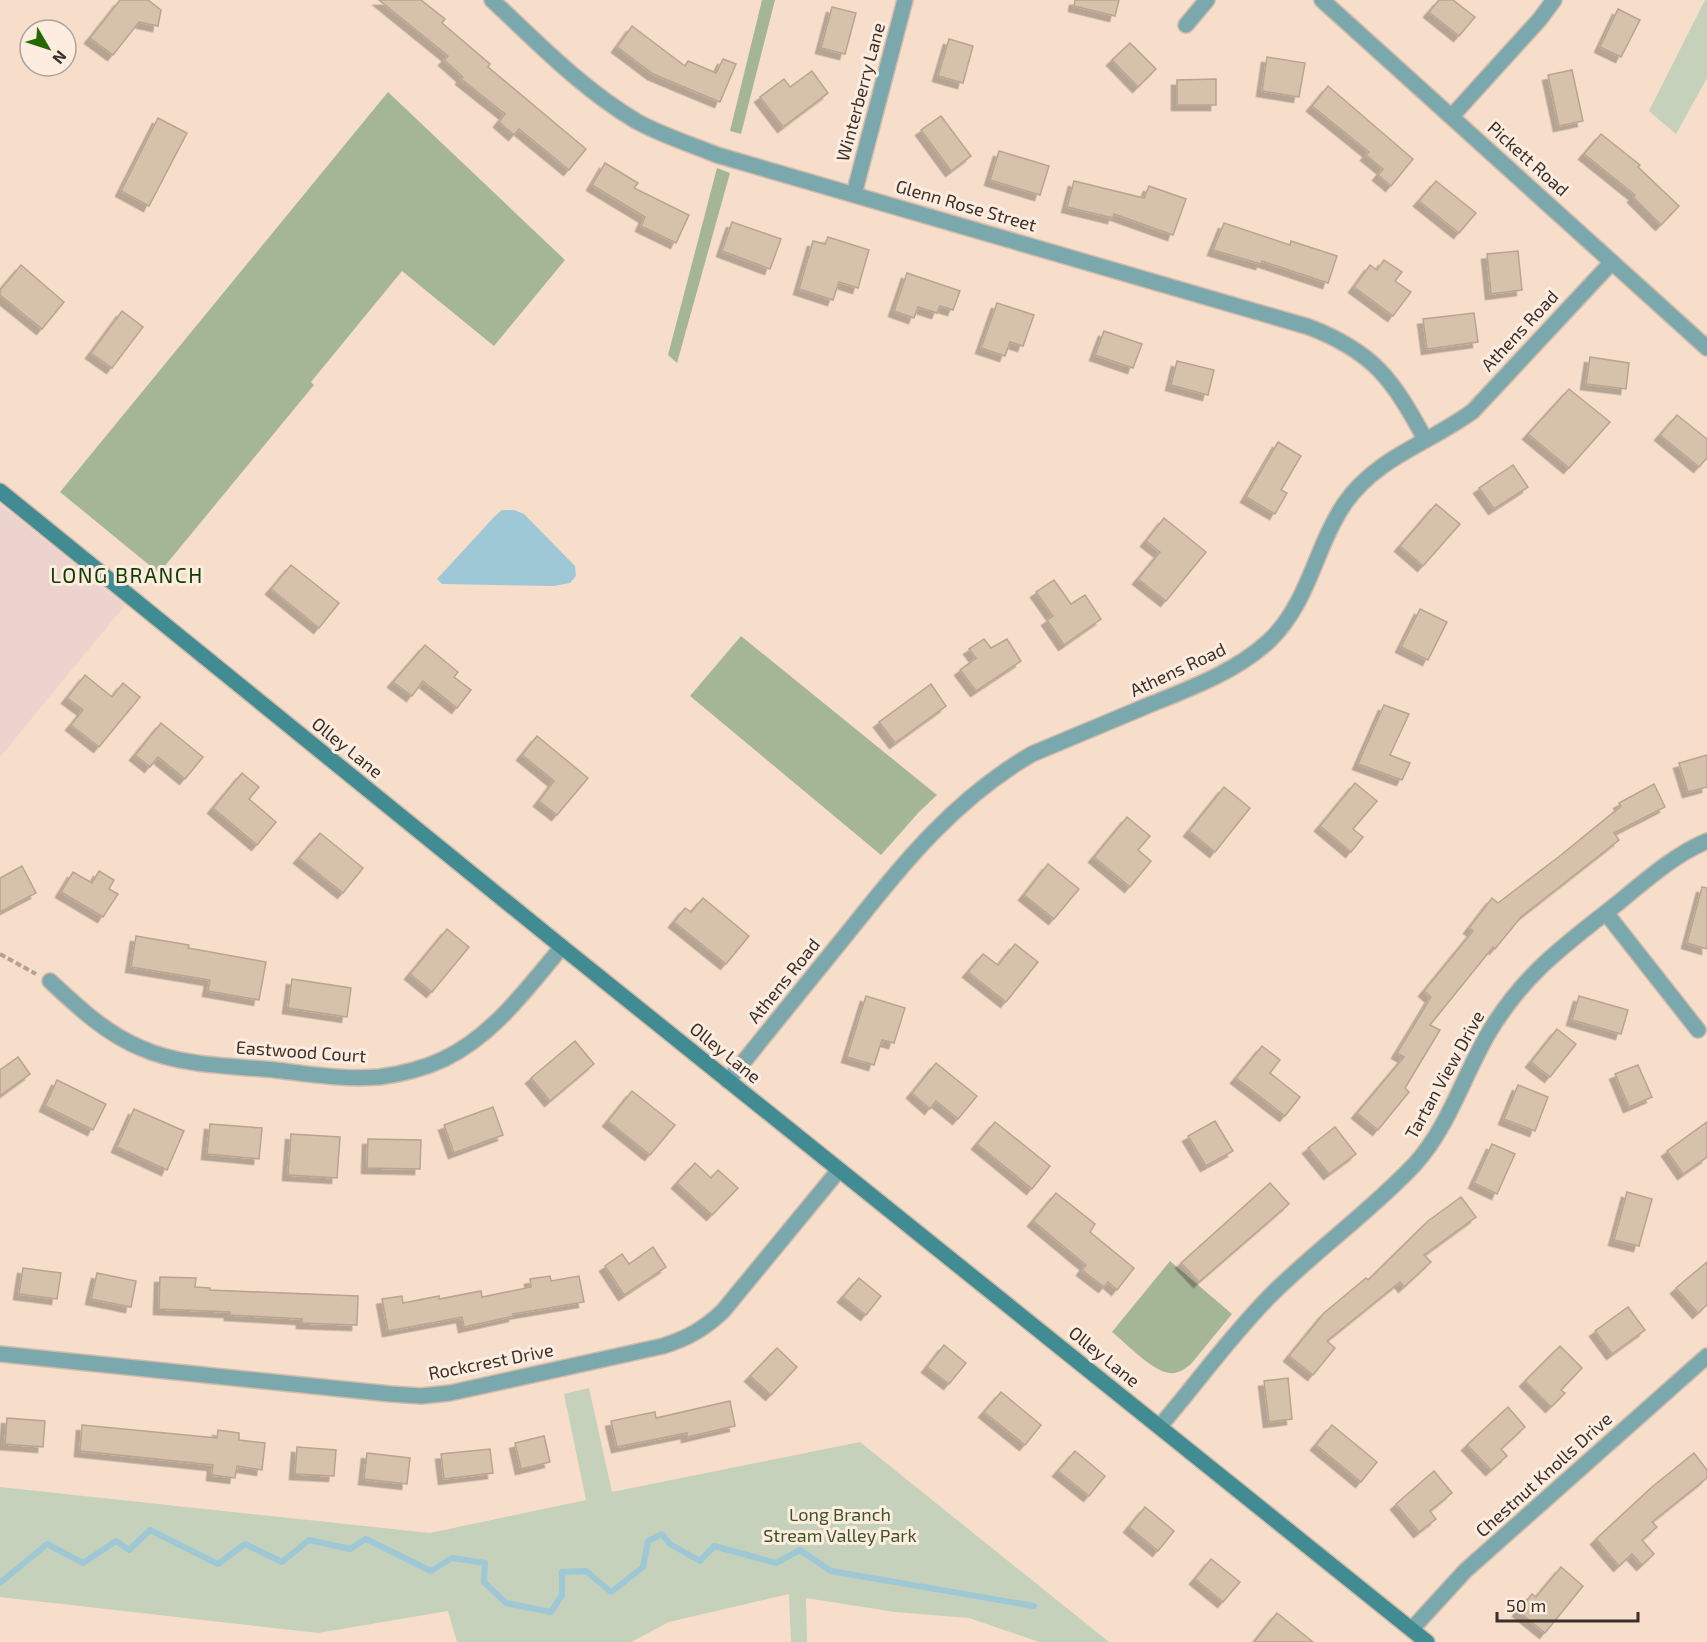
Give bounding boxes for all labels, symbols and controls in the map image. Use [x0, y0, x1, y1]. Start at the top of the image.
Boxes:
north arrow [18, 18, 78, 78]
street label: Winterberry Lane [831, 20, 889, 163]
text: N [49, 47, 71, 68]
street label: Pickett Road [1484, 116, 1574, 200]
street label: Glenn Rose Street [893, 174, 1039, 236]
street label: Athens Road [1476, 285, 1562, 376]
district label: LONG BRANCH [50, 562, 204, 587]
street label: Athens Road [1126, 637, 1229, 701]
street label: Olley Lane [308, 712, 387, 782]
street label: Athens Road [742, 933, 824, 1027]
street label: Tartan View Drive [1400, 1007, 1488, 1142]
street label: Olley Lane [686, 1017, 765, 1087]
street label: Eastwood Court [235, 1035, 367, 1067]
street label: Olley Lane [1065, 1321, 1144, 1391]
street label: Rockcrest Drive [426, 1338, 555, 1384]
street label: Chestnut Knolls Drive [1471, 1407, 1616, 1541]
park label: Long Branch Stream Valley Park [763, 1503, 917, 1546]
scale bar [1497, 1585, 1638, 1623]
text: 50 m [1506, 1594, 1546, 1616]

